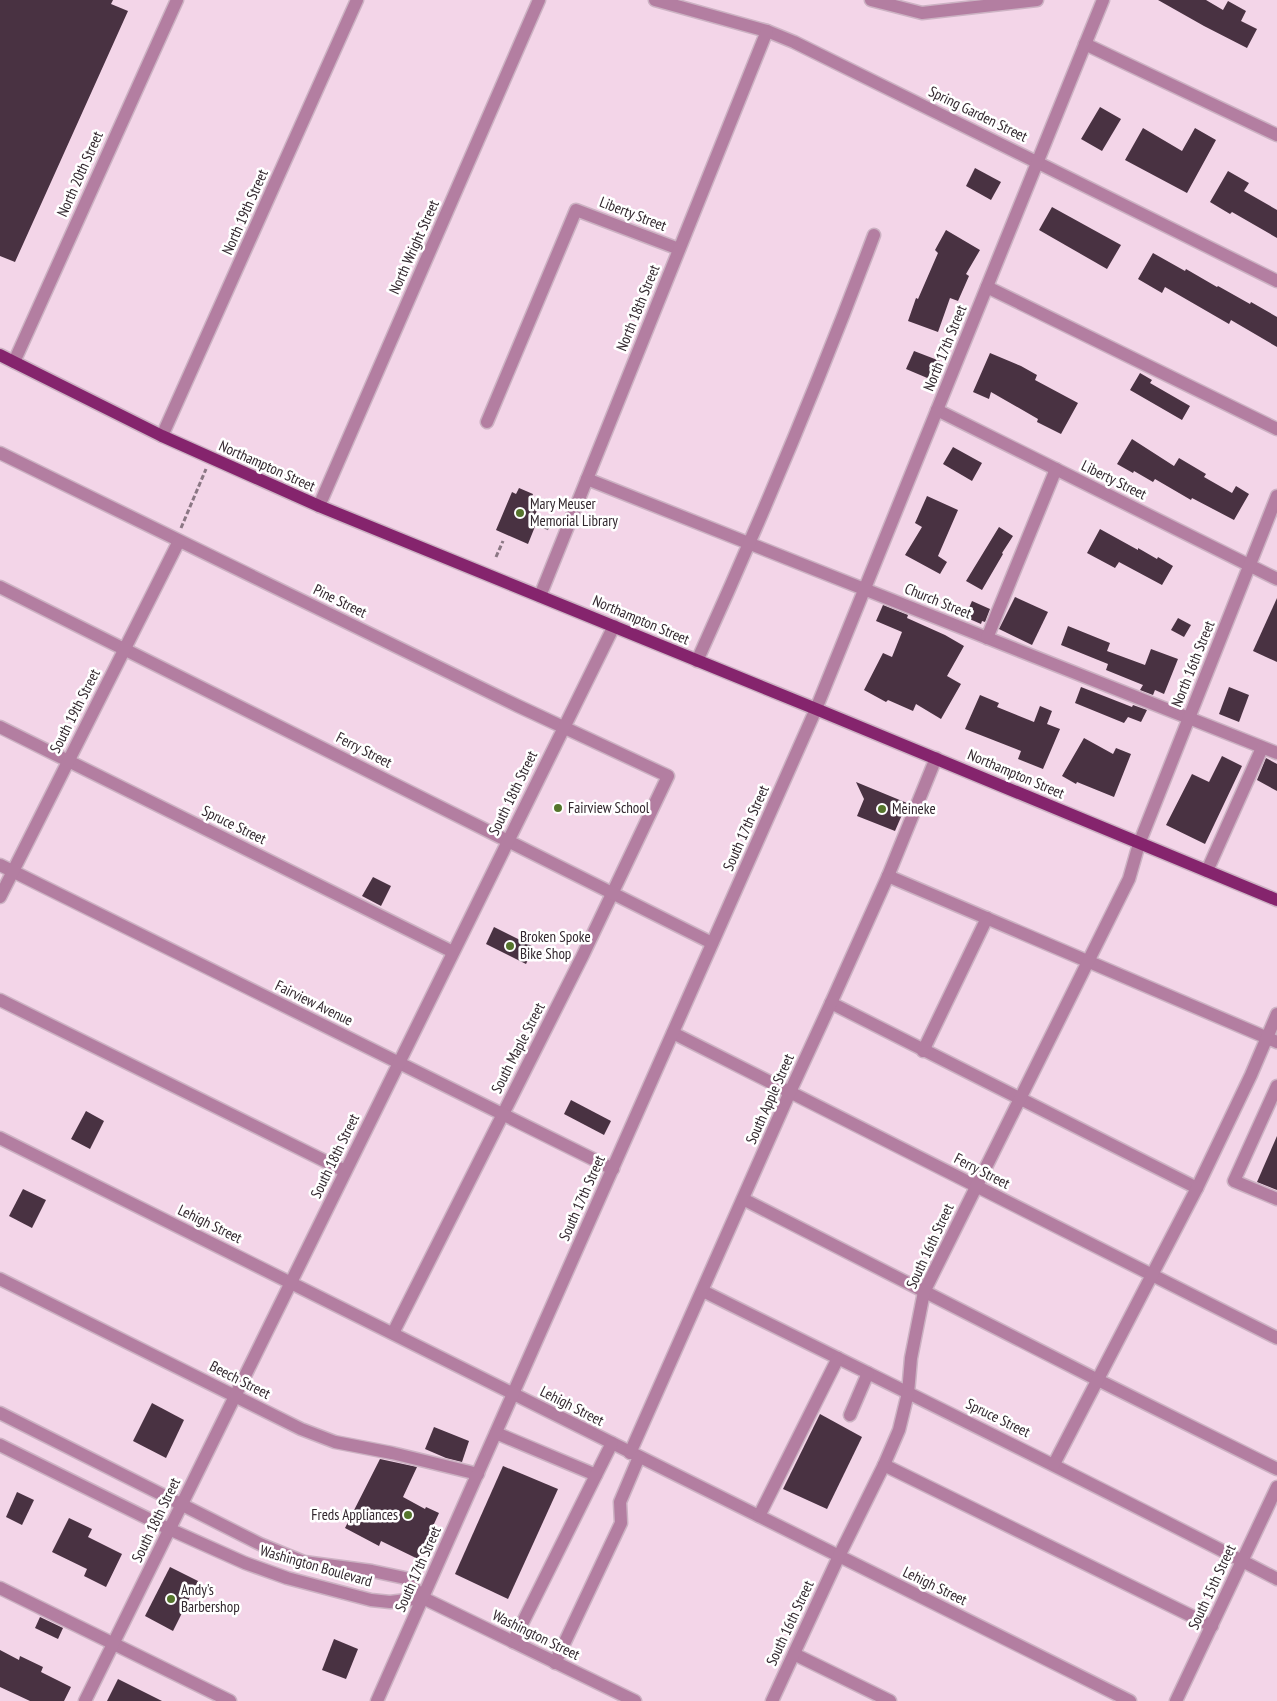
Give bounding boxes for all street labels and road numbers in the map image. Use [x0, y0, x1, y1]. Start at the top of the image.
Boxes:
street label: Spring Garden Street [926, 81, 1031, 146]
street label: North 20th Street [52, 128, 107, 219]
street label: North 19th Street [217, 166, 272, 257]
street label: Liberty Street [597, 192, 669, 235]
street label: North Wright Street [384, 197, 443, 297]
street label: North 18th Street [612, 262, 663, 354]
street label: North 17th Street [919, 302, 970, 394]
street label: Northampton Street [216, 436, 318, 495]
street label: Liberty Street [1079, 456, 1150, 503]
street label: Church Street [902, 579, 974, 623]
street label: Pine Street [310, 580, 370, 622]
street label: Northampton Street [590, 591, 692, 648]
street label: North 16th Street [1167, 618, 1218, 710]
street label: South 19th Street [45, 666, 104, 756]
street label: Ferry Street [333, 727, 395, 772]
street label: Northampton Street [965, 745, 1067, 802]
street label: South 18th Street [484, 747, 541, 838]
street label: South 17th Street [718, 782, 773, 874]
street label: Spruce Street [199, 801, 269, 848]
street label: Fairview Avenue [272, 976, 356, 1030]
street label: South Maple Street [487, 999, 549, 1096]
street label: South Apple Street [741, 1051, 798, 1147]
street label: South 18th Street [306, 1110, 363, 1201]
street label: Ferry Street [951, 1148, 1013, 1193]
street label: South 17th Street [554, 1152, 609, 1244]
street label: Lehigh Street [175, 1200, 245, 1247]
street label: South 16th Street [902, 1200, 958, 1291]
street label: Beech Street [207, 1356, 274, 1403]
street label: Lehigh Street [537, 1381, 607, 1430]
street label: Spruce Street [963, 1394, 1033, 1441]
street label: South 18th Street [127, 1474, 184, 1565]
street label: South 17th Street [390, 1523, 445, 1615]
street label: Washington Boulevard [258, 1540, 374, 1591]
street label: South 15th Street [1184, 1541, 1240, 1632]
street label: Lehigh Street [900, 1562, 970, 1609]
street label: South 16th Street [762, 1577, 818, 1668]
street label: Washington Street [489, 1605, 583, 1664]

